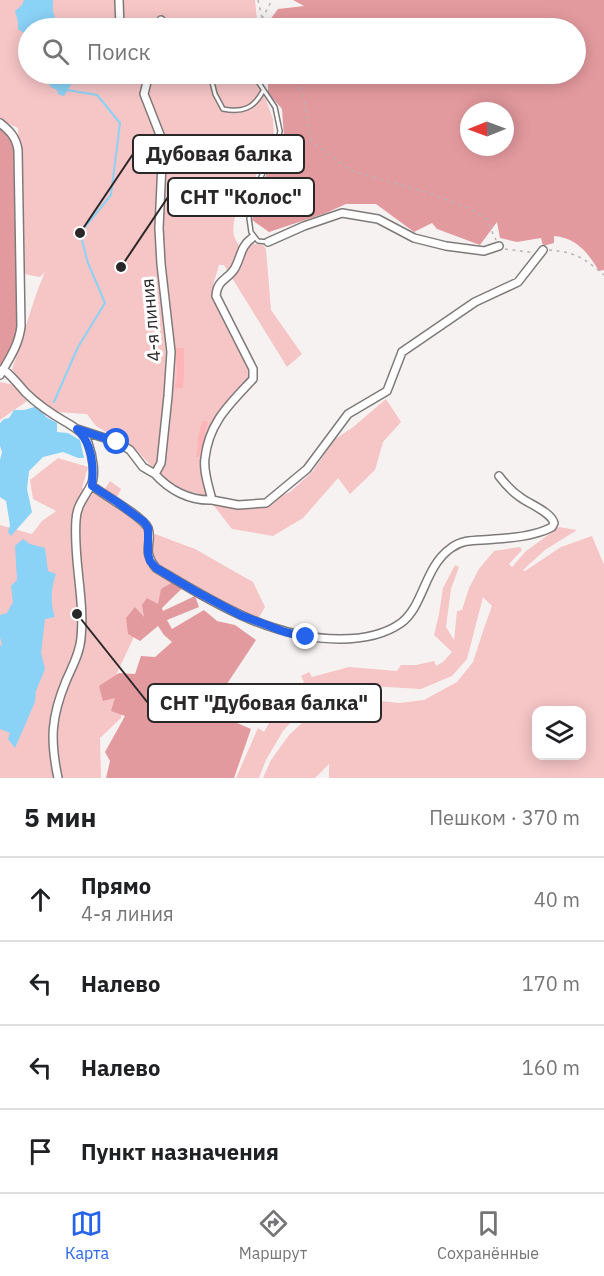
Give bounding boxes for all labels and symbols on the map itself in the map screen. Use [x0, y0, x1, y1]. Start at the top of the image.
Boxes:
north arrow [460, 102, 514, 156]
callout: Дубовая балка [133, 135, 304, 173]
text: Дубовая балка [146, 140, 292, 167]
callout: СНТ "Колос" [168, 178, 314, 216]
text: СНТ "Колос" [180, 183, 302, 210]
street label: 4-я линия [135, 277, 166, 363]
route start [103, 428, 129, 454]
route end [292, 623, 318, 649]
callout: СНТ "Дубовая балка" [148, 684, 381, 722]
text: СНТ "Дубовая балка" [160, 689, 368, 716]

